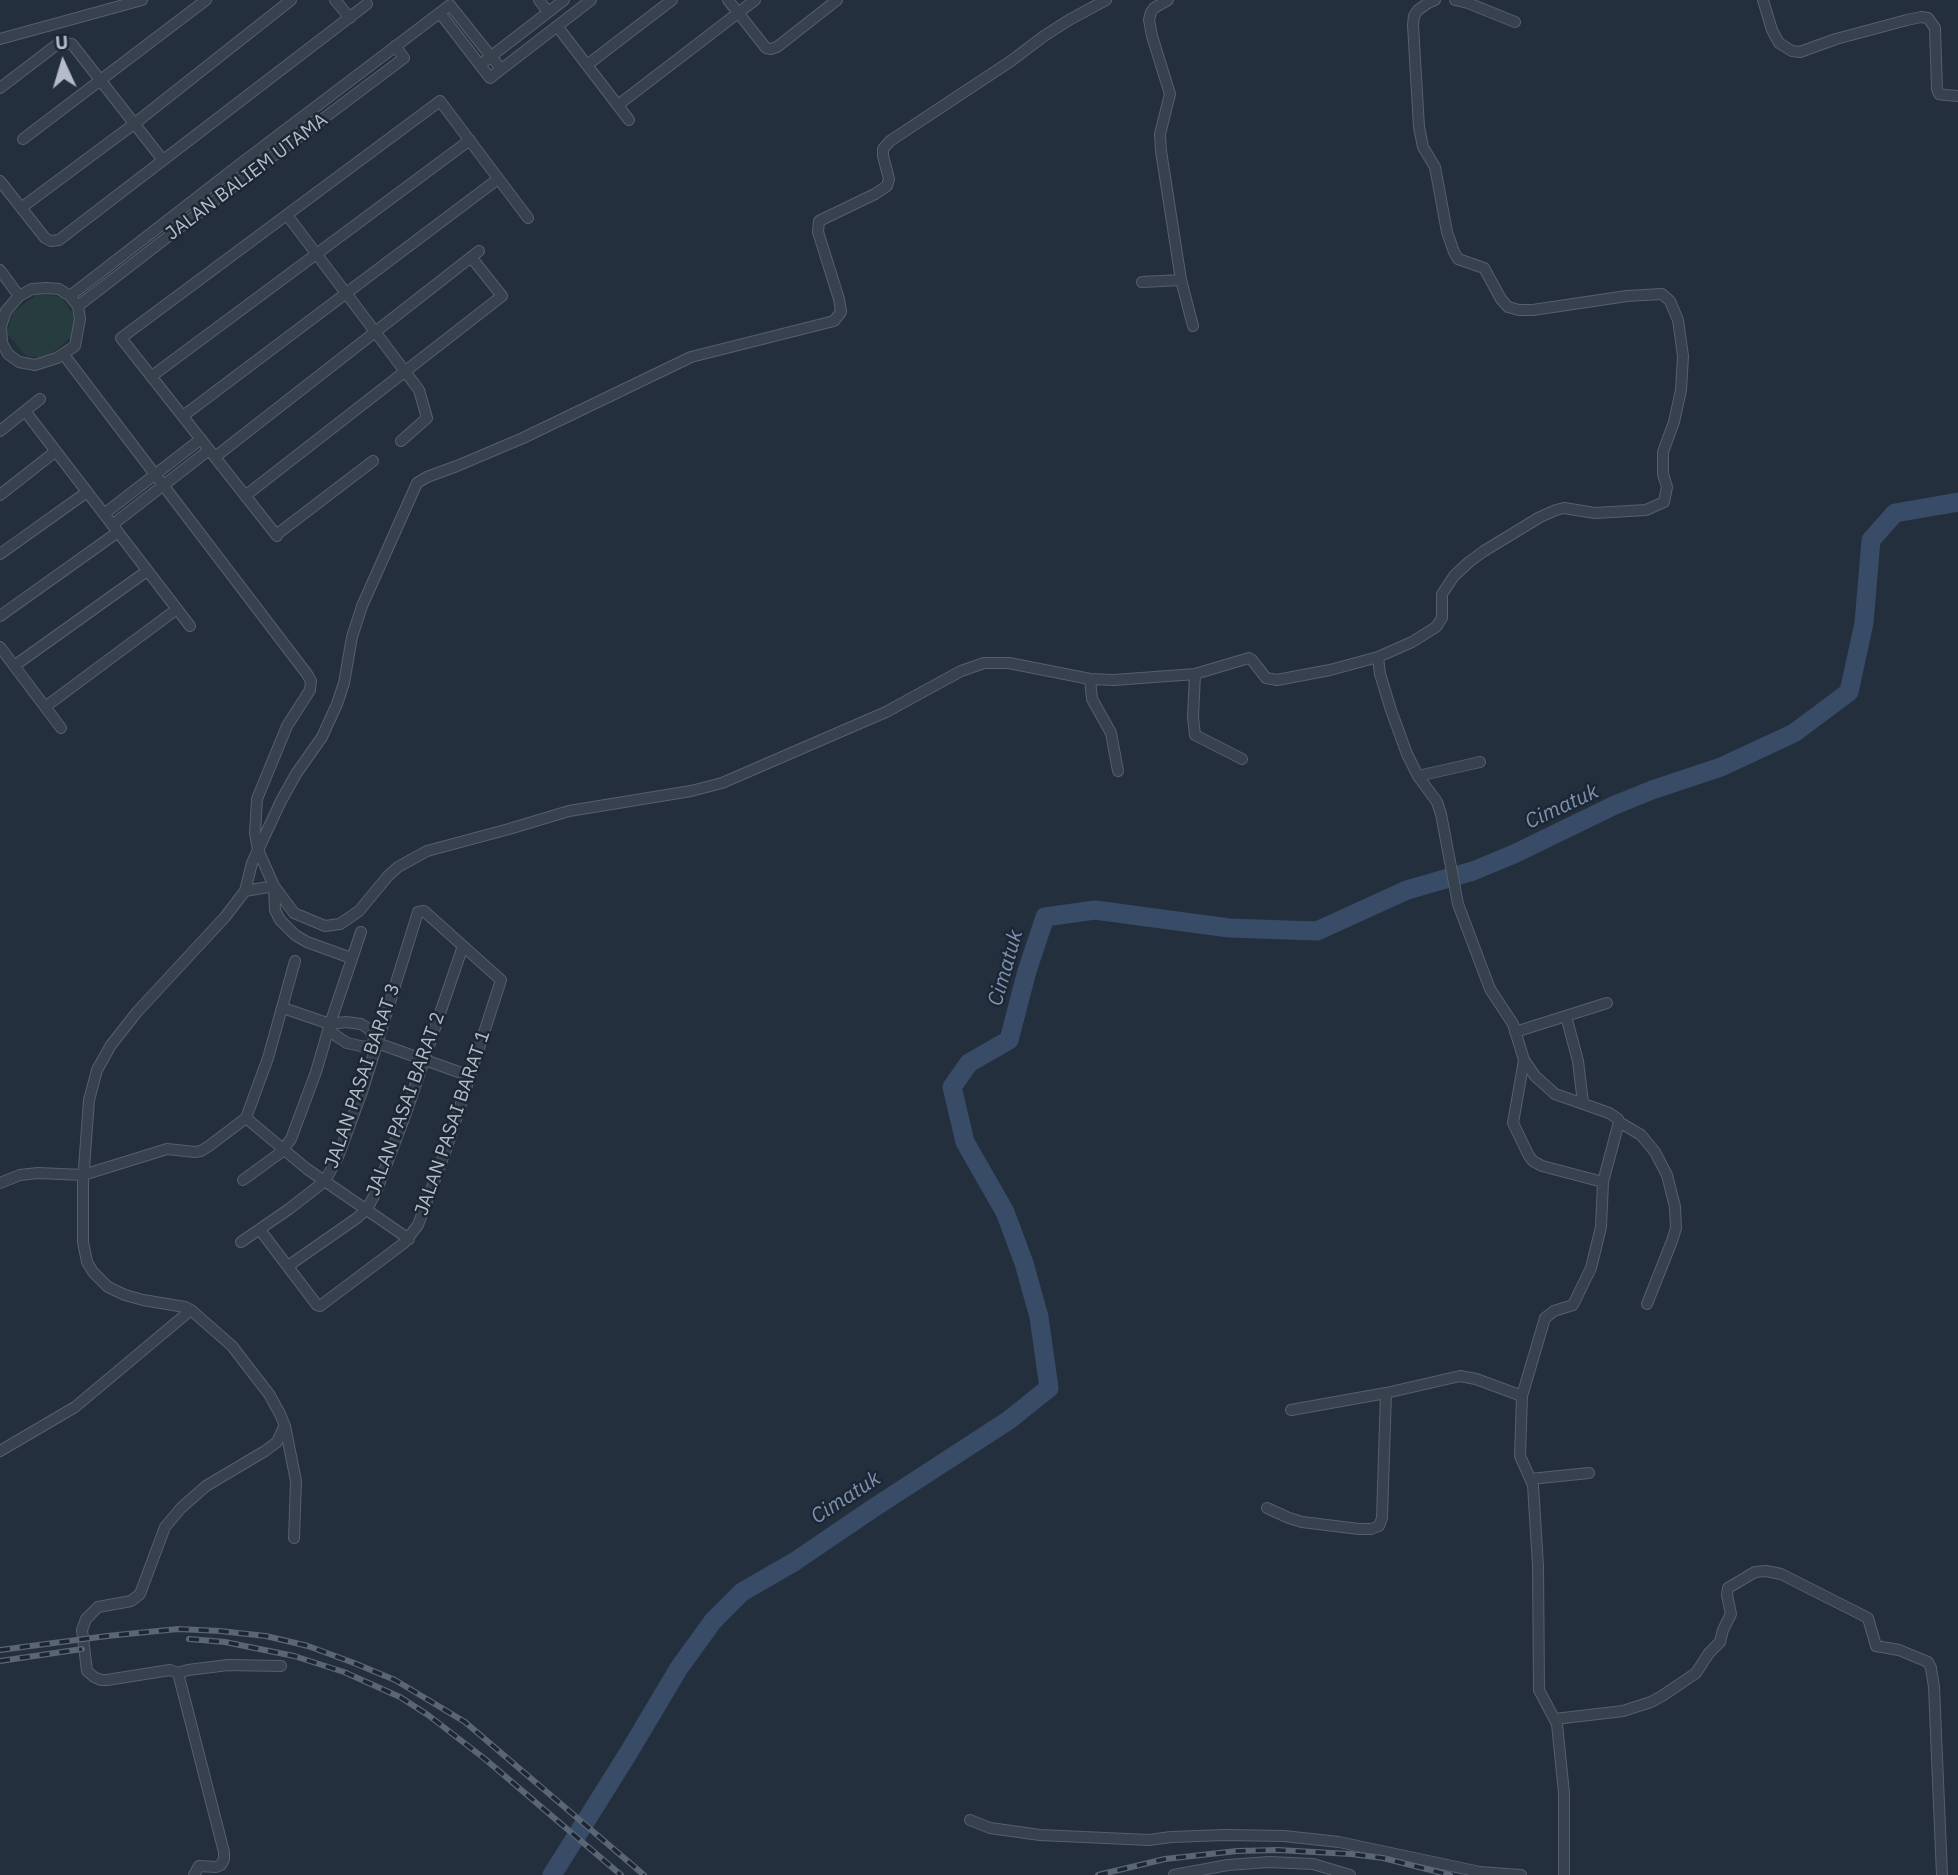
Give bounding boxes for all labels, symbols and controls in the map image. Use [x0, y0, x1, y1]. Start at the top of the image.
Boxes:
north arrow [28, 28, 98, 98]
text: U [54, 30, 69, 54]
street label: JALAN BALIEM UTAMA [162, 109, 332, 245]
water label: Cimatuk [1521, 779, 1603, 835]
water label: Cimatuk [983, 927, 1029, 1009]
street label: JALAN PASAI BARAT 3 [321, 981, 405, 1171]
street label: JALAN PASAI BARAT 2 [362, 1009, 450, 1199]
street label: JALAN PASAI BARAT 1 [411, 1028, 495, 1218]
water label: Cimatuk [807, 1466, 885, 1530]

